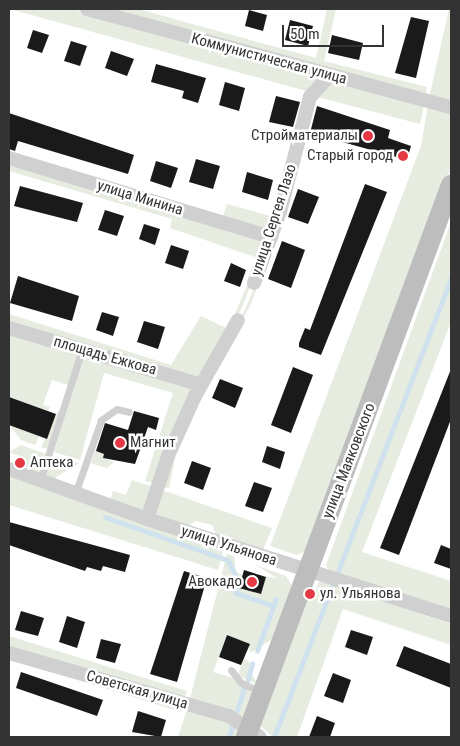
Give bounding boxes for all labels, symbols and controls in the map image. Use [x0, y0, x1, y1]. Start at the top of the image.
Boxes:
scale bar [285, 15, 388, 47]
text: 50 m [290, 25, 320, 43]
street label: Коммунистическая улица [189, 30, 349, 88]
place label: Стройматериалы [251, 127, 358, 145]
marker: Стройматериалы [362, 130, 374, 142]
place label: Старый город [307, 147, 393, 165]
marker: Старый город [397, 150, 409, 162]
street label: улица Сергея Лазо [247, 162, 301, 278]
street label: улица Минина [95, 176, 185, 220]
street label: площадь Ежкова [51, 333, 159, 379]
street label: улица Маяковского [319, 401, 379, 521]
place label: Магнит [130, 434, 176, 452]
marker: Магнит [114, 437, 126, 449]
place label: Аптека [30, 454, 74, 472]
marker: Аптека [14, 457, 26, 469]
street label: улица Ульянова [179, 522, 279, 570]
place label: Авокадо [188, 573, 242, 591]
marker: Авокадо [246, 576, 258, 588]
place label: ул. Ульянова [320, 585, 401, 603]
marker: ул. Ульянова [304, 588, 316, 600]
street label: Советская улица [84, 667, 190, 713]

